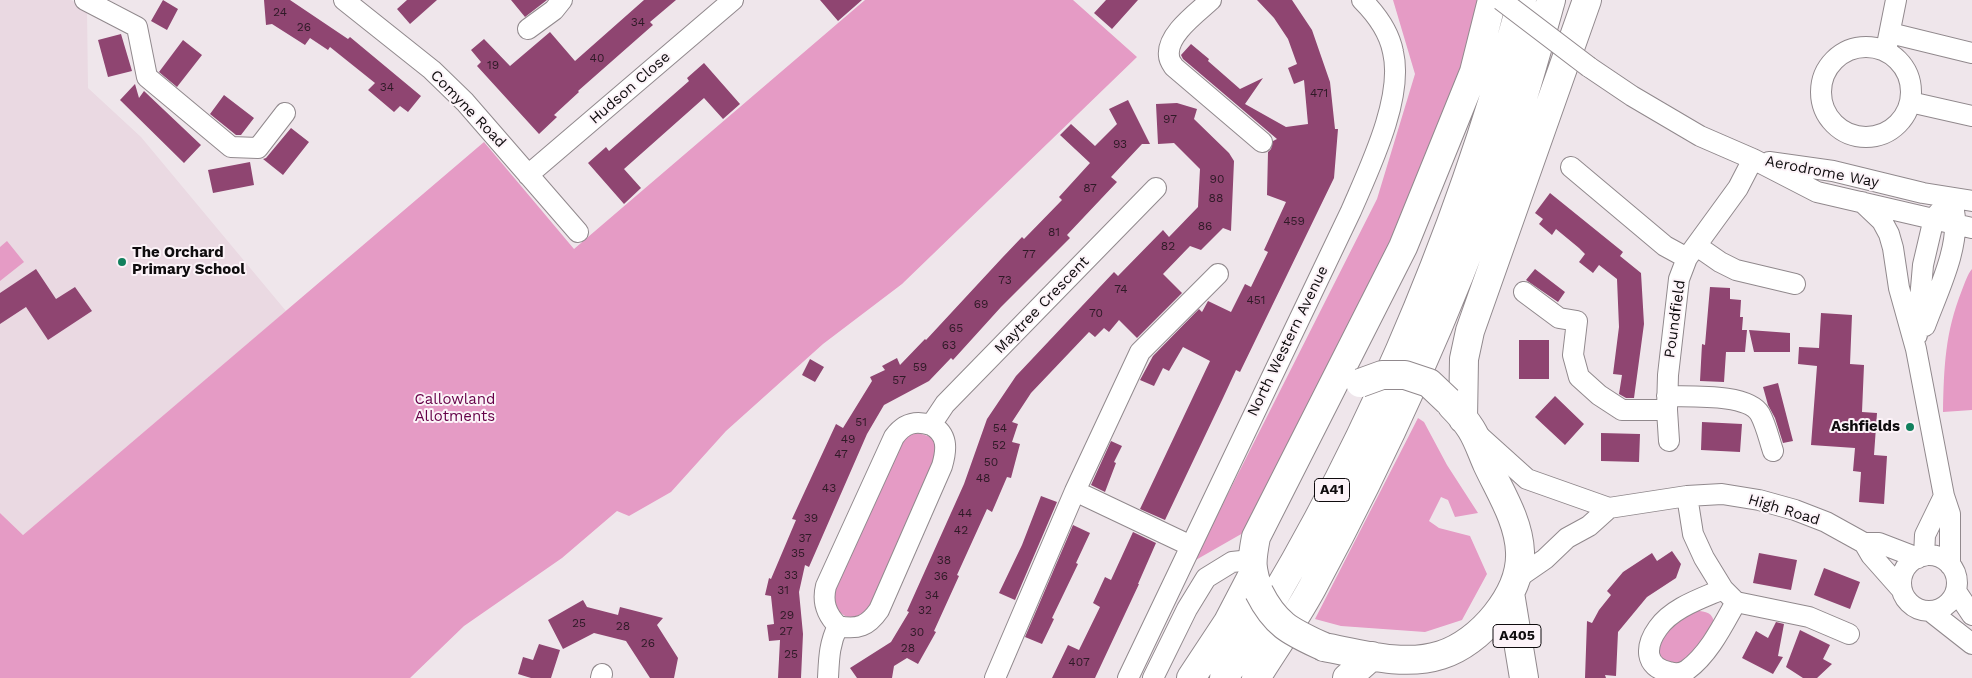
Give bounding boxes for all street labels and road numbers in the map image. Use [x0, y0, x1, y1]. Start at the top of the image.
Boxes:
street label: Hudson Close [586, 48, 674, 128]
street label: Comyne Road [427, 66, 509, 152]
street label: Aerodrome Way [1764, 152, 1880, 192]
street label: Maytree Crescent [991, 253, 1093, 357]
street label: North Western Avenue [1244, 263, 1332, 419]
street label: Poundfield [1661, 279, 1689, 359]
road number: A41 [1314, 478, 1350, 502]
street label: High Road [1746, 491, 1822, 529]
road number: A405 [1493, 624, 1541, 648]

